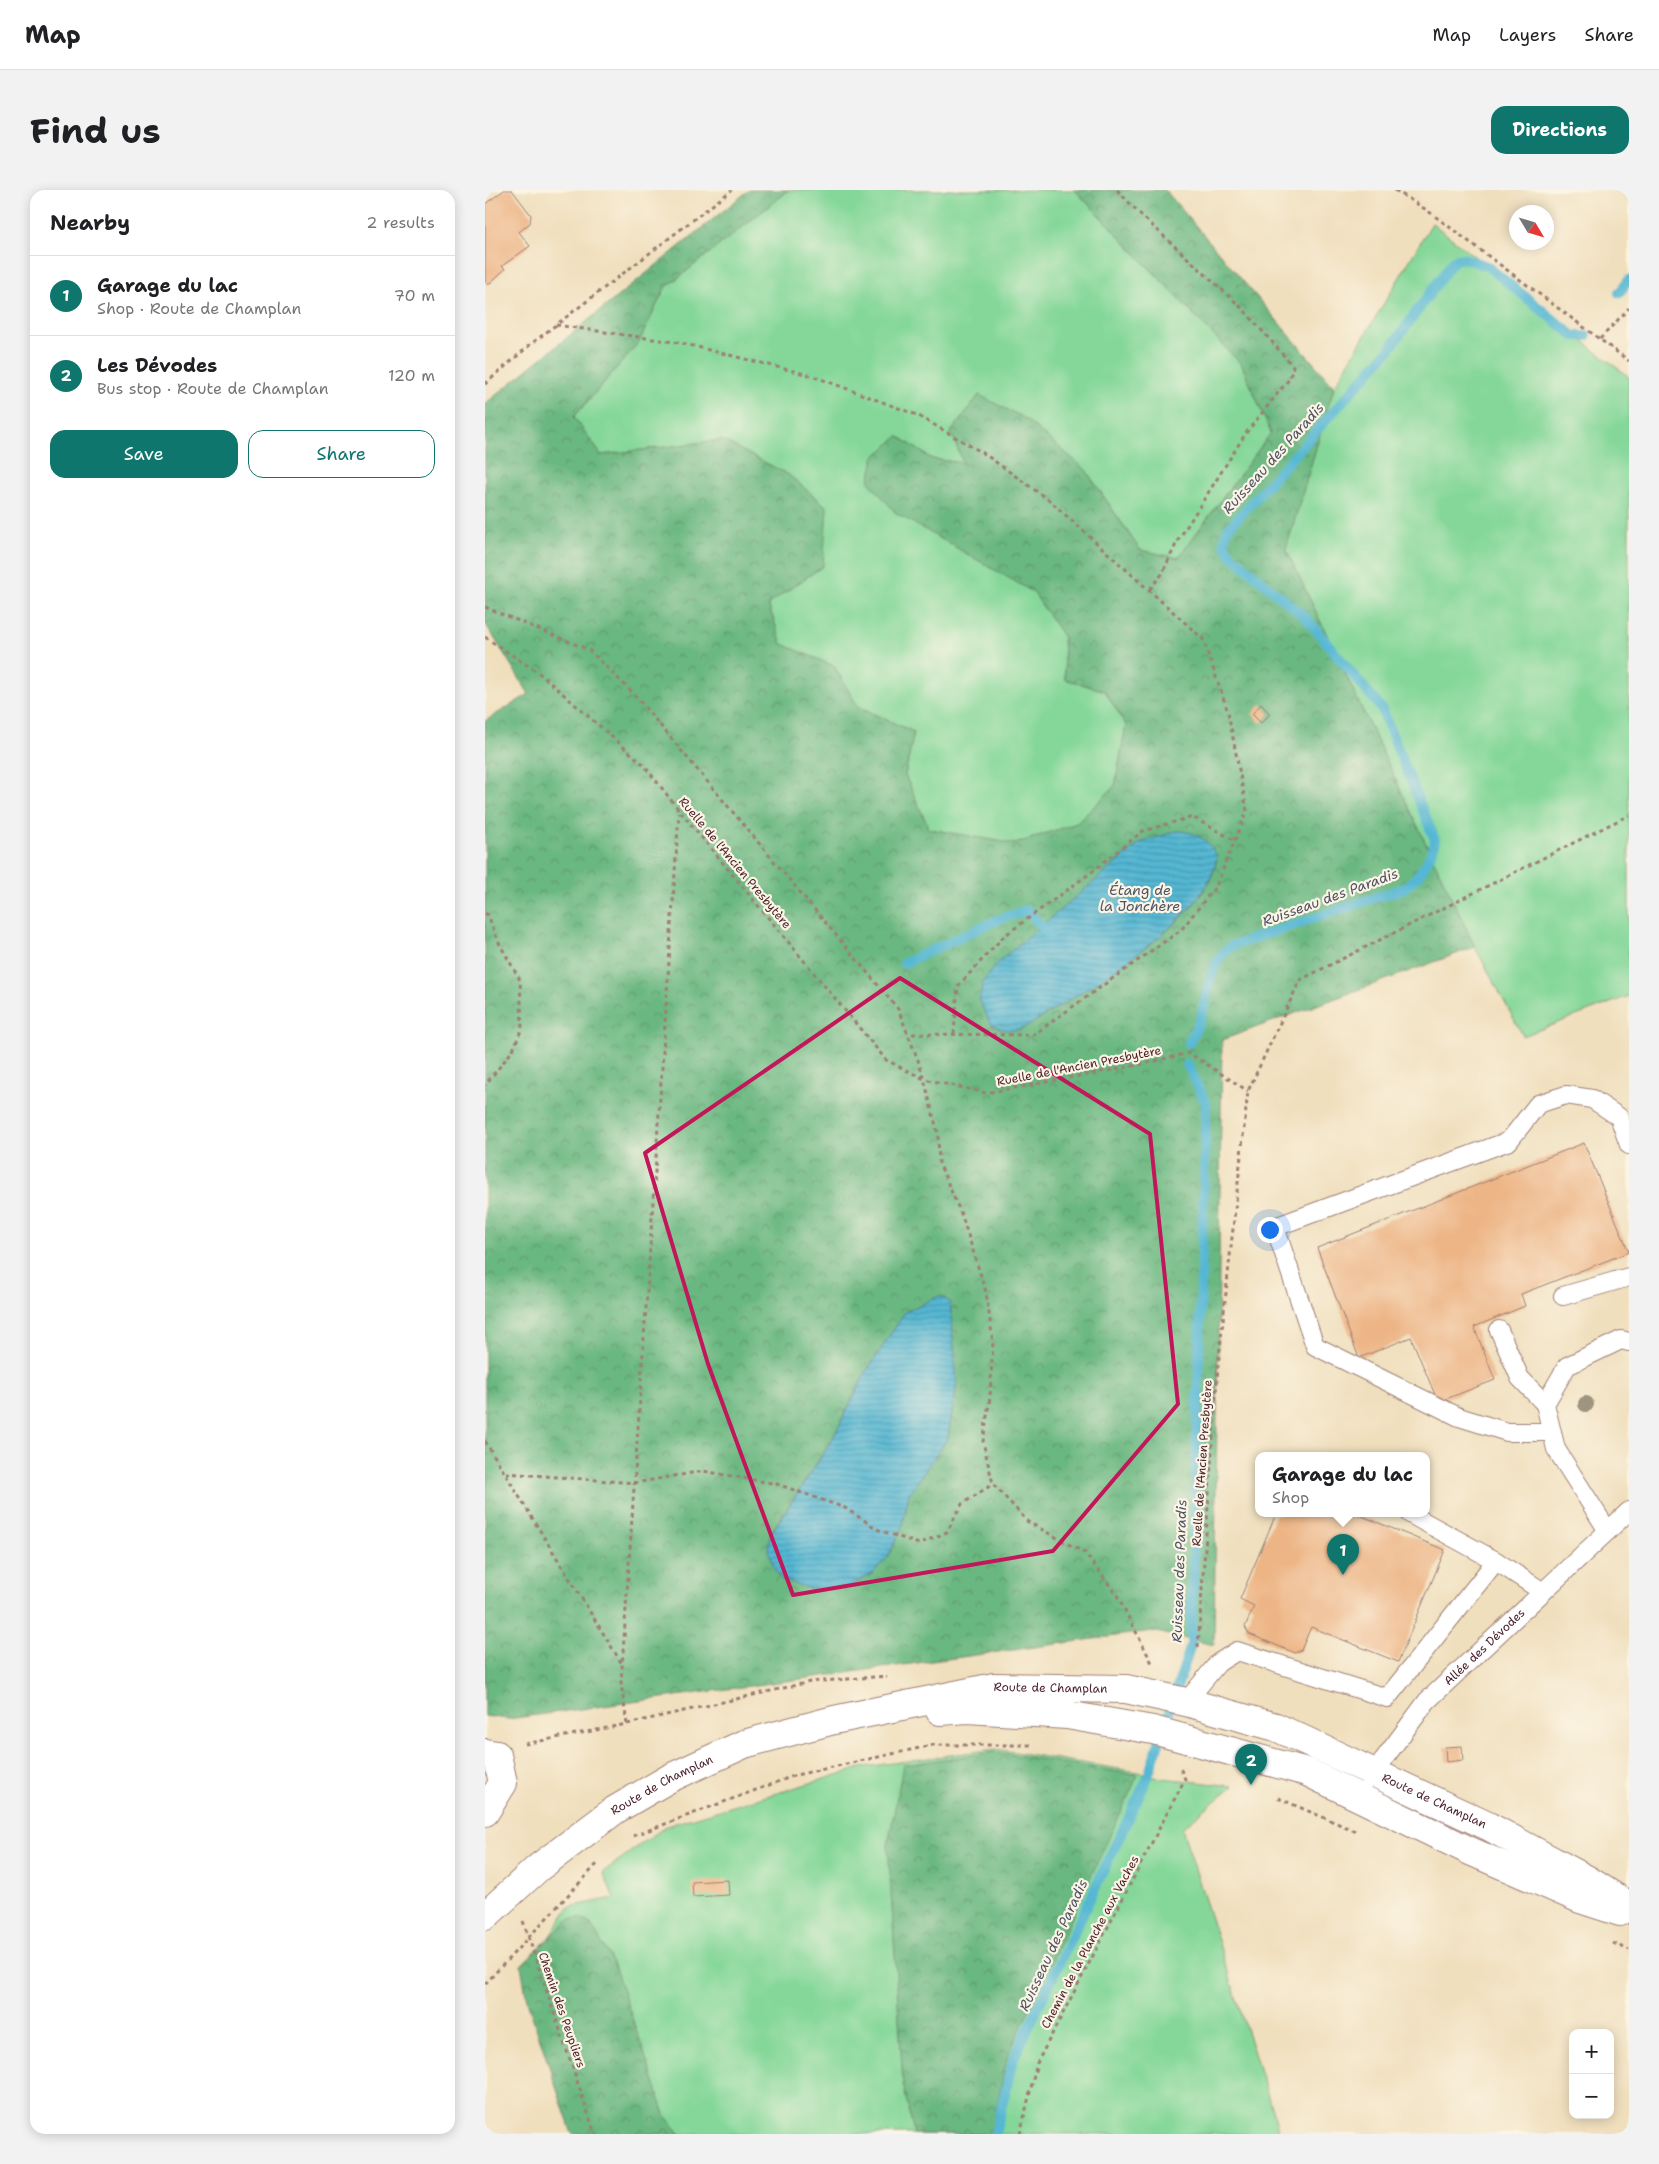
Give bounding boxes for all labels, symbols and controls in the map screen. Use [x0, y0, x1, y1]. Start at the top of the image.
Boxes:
text: Map [25, 19, 81, 51]
text: Map [1433, 23, 1471, 47]
text: Layers [1499, 23, 1556, 47]
text: Share [1584, 23, 1634, 47]
button: Directions [1491, 106, 1629, 154]
text: Find us [30, 107, 161, 154]
north arrow [1509, 205, 1554, 250]
text: Nearby [50, 209, 130, 237]
text: 2 results [366, 212, 435, 233]
text: Garage du lac [97, 273, 238, 298]
text: 1 [62, 285, 70, 306]
text: 70 m [394, 285, 435, 306]
text: Shop · Route de Champlan [97, 298, 301, 319]
text: Les Dévodes [97, 353, 217, 378]
text: 2 [60, 365, 72, 386]
text: 120 m [388, 365, 435, 386]
text: Bus stop · Route de Champlan [97, 378, 329, 399]
water label: Ruisseau des Paradis [1218, 399, 1328, 517]
button: Save [50, 430, 238, 478]
button: Share [248, 430, 435, 478]
street label: Ruelle de l'Ancien Presbytère [675, 794, 795, 932]
water label: Ruisseau des Paradis [1260, 864, 1400, 930]
water label: Étang de la Jonchère [1100, 881, 1180, 915]
street label: Ruelle de l'Ancien Presbytère [995, 1042, 1163, 1090]
your location [1257, 1217, 1283, 1243]
street label: Ruelle de l'Ancien Presbytère [1188, 1379, 1216, 1547]
popup [1255, 1452, 1430, 1517]
text: Garage du lac [1272, 1462, 1413, 1487]
text: Shop [1272, 1487, 1309, 1508]
water label: Ruisseau des Paradis [1168, 1499, 1190, 1643]
pin: 1 [1327, 1534, 1359, 1575]
street label: Allée des Dévodes [1440, 1605, 1528, 1689]
street label: Route de Champlan [994, 1679, 1108, 1697]
pin: 2 [1235, 1744, 1267, 1785]
street label: Route de Champlan [608, 1751, 715, 1819]
street label: Route de Champlan [1379, 1770, 1489, 1832]
street label: Chemin de la Planche aux Vaches [1037, 1853, 1143, 2031]
water label: Ruisseau des Paradis [1015, 1876, 1091, 2014]
street label: Chemin des Peupliers [535, 1950, 589, 2070]
map controls [1569, 2029, 1614, 2119]
button: + [1569, 2029, 1614, 2074]
button: − [1569, 2074, 1614, 2119]

